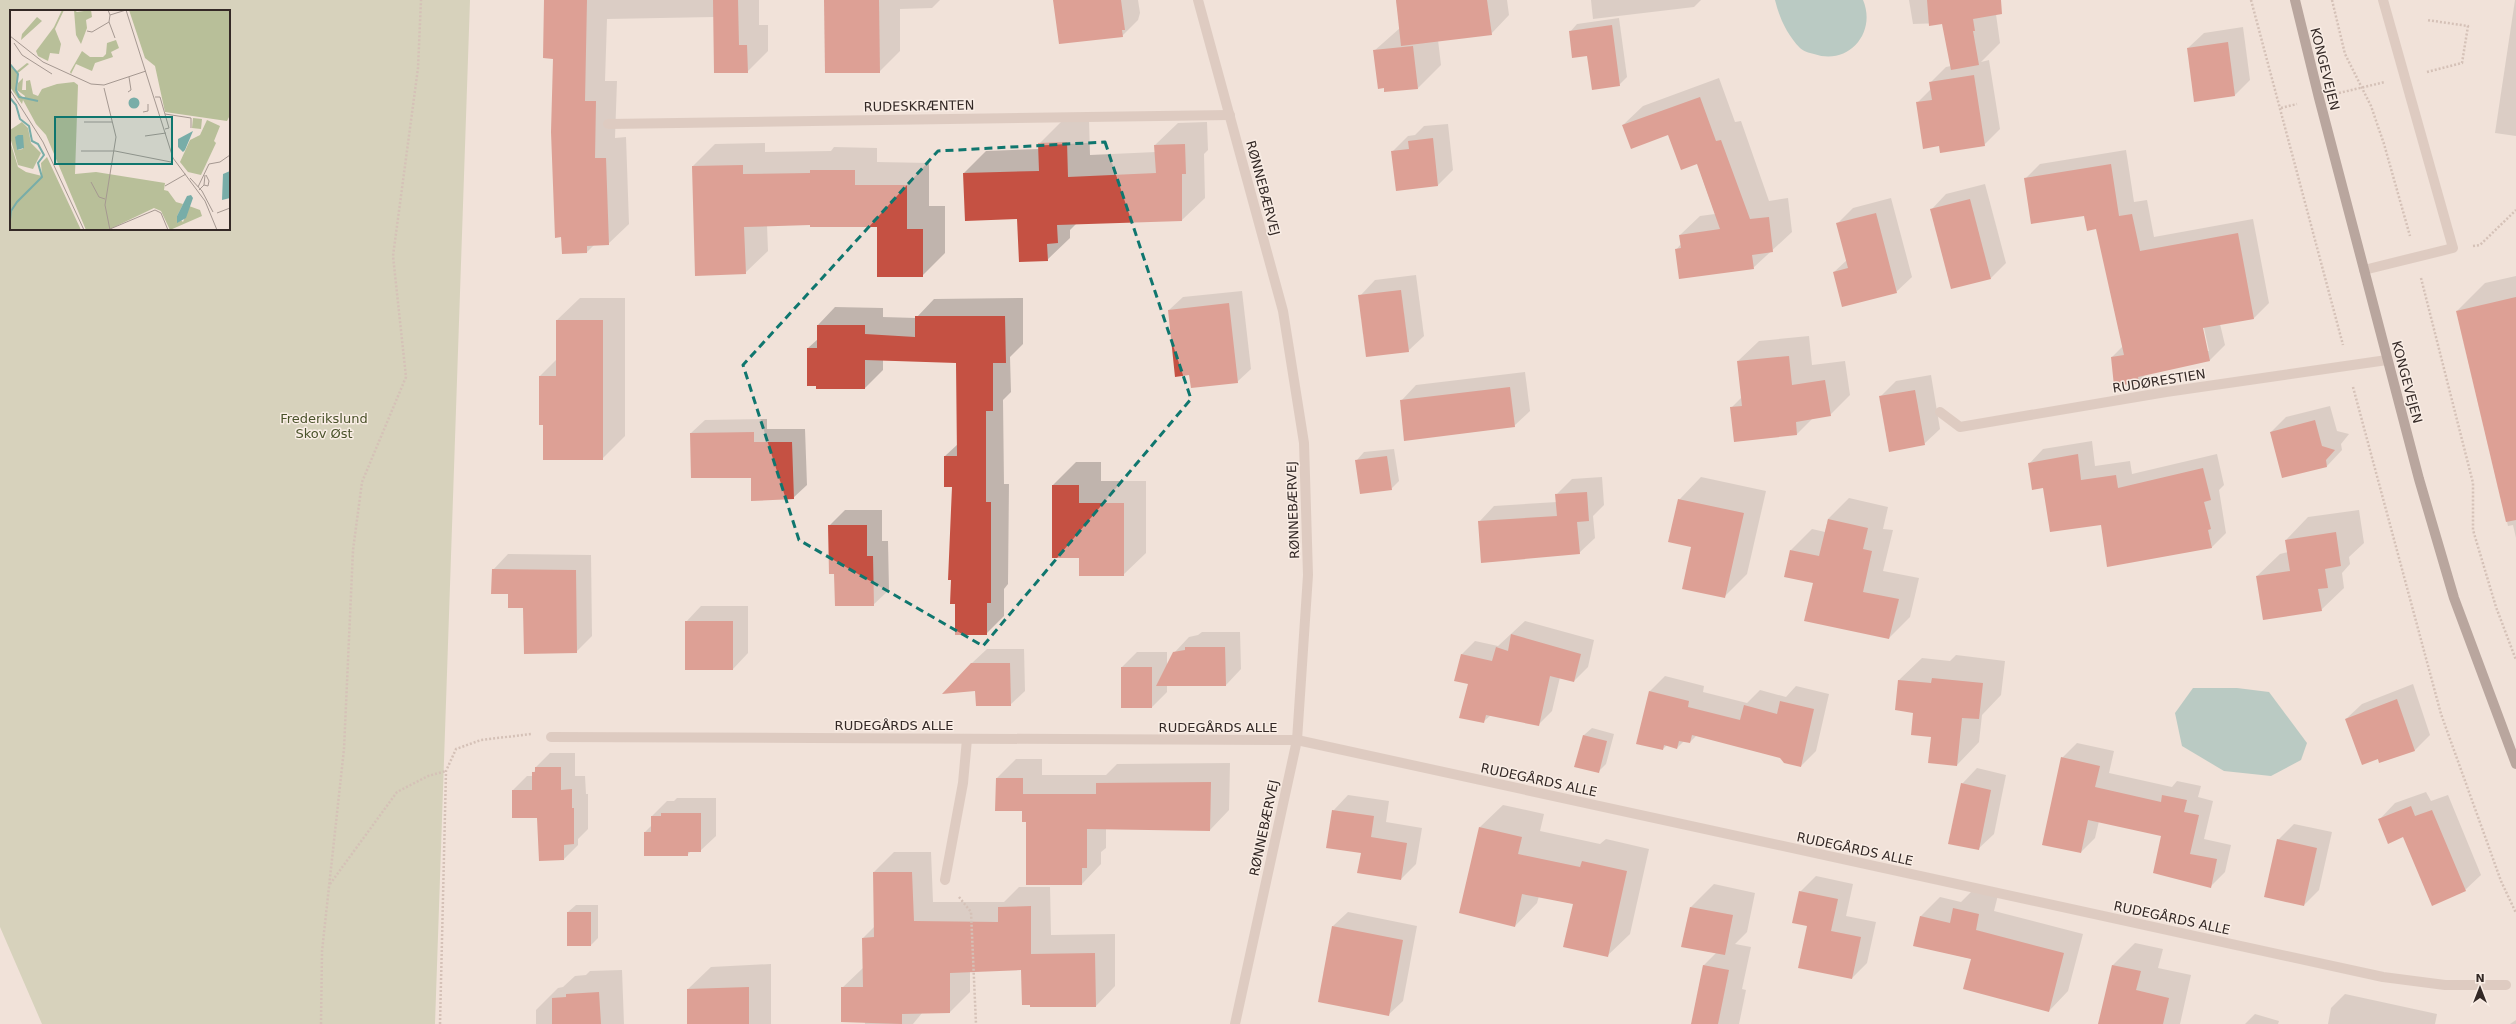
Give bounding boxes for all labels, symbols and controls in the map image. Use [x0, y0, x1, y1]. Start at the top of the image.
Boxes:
inset map [10, 10, 230, 230]
street label: KONGEVEJEN [2307, 26, 2343, 112]
street label: RUDESKRÆNTEN [863, 98, 975, 114]
street label: RØNNEBÆRVEJ [1243, 139, 1283, 237]
street label: KONGEVEJEN [2389, 339, 2425, 425]
street label: RUDØRESTIEN [2111, 366, 2207, 396]
park label: Frederikslund Skov Øst [280, 411, 368, 441]
street label: RØNNEBÆRVEJ [1284, 461, 1302, 559]
street label: RUDEGÅRDS ALLE [835, 718, 953, 733]
street label: RUDEGÅRDS ALLE [1159, 720, 1277, 735]
street label: RUDEGÅRDS ALLE [1479, 760, 1599, 800]
street label: RØNNEBÆRVEJ [1246, 779, 1282, 877]
street label: RUDEGÅRDS ALLE [1795, 829, 1915, 869]
street label: RUDEGÅRDS ALLE [2112, 898, 2232, 938]
north arrow [2460, 968, 2500, 1008]
text: N [2475, 972, 2485, 985]

